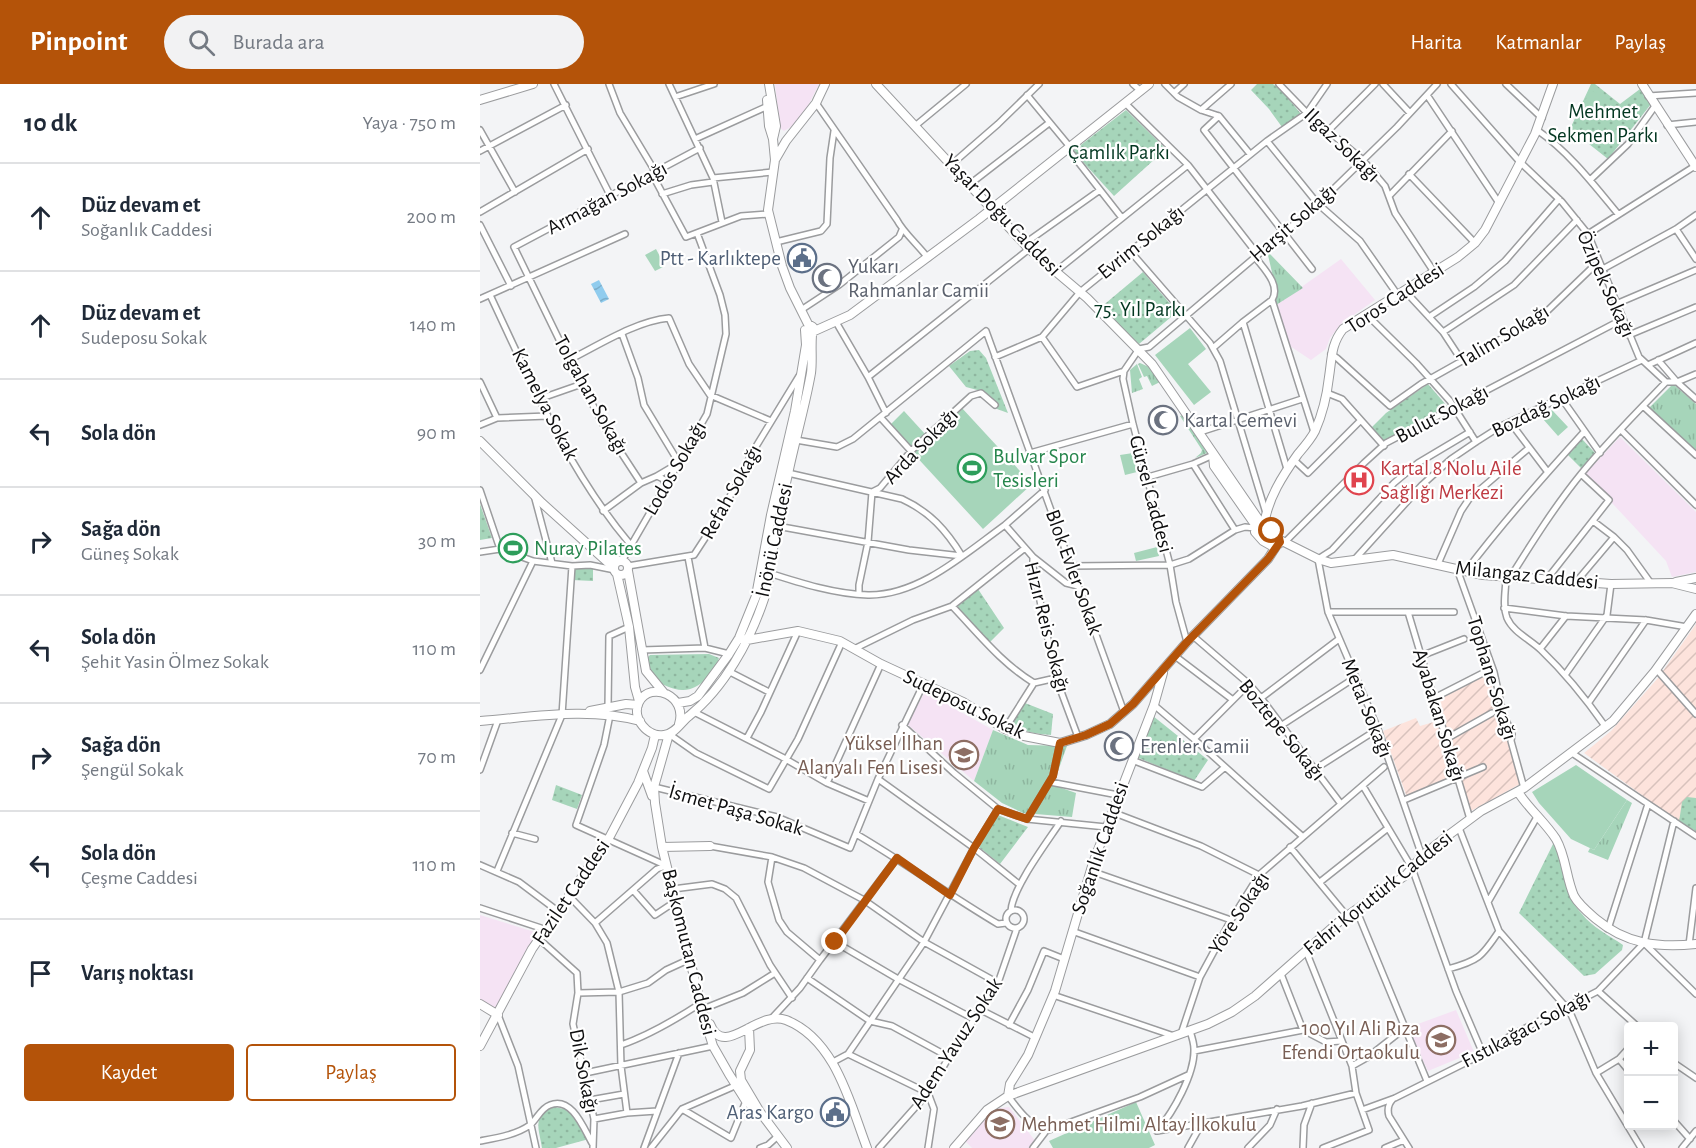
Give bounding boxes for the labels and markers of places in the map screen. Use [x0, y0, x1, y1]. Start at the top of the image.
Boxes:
public building icon: Ptt - Karlıktepe [786, 242, 818, 274]
place label: Ptt - Karlıktepe [660, 248, 781, 269]
place label: Yukarı Rahmanlar Camii [848, 256, 989, 301]
mosque icon: Yukarı Rahmanlar Camii [811, 262, 843, 294]
mosque icon: Kartal Cemevi [1147, 404, 1179, 436]
place label: Kartal Cemevi [1184, 410, 1297, 431]
place label: Bulvar Spor Tesisleri [993, 446, 1086, 491]
sports icon: Bulvar Spor Tesisleri [956, 452, 988, 484]
place label: Kartal 8 Nolu Aile Sağlığı Merkezi [1380, 458, 1522, 503]
hospital icon: Kartal 8 Nolu Aile Sağlığı Merkezi [1343, 464, 1375, 496]
sports icon: Nuray Pilates [497, 532, 529, 564]
place label: Nuray Pilates [534, 538, 642, 559]
mosque icon: Erenler Camii [1103, 730, 1135, 762]
place label: Yüksel İlhan Alanyalı Fen Lisesi [797, 732, 943, 778]
place label: Erenler Camii [1140, 736, 1250, 757]
school or university icon: Yüksel İlhan Alanyalı Fen Lisesi [948, 739, 980, 771]
place label: 100 Yıl Ali Rıza Efendi Ortaokulu [1281, 1018, 1420, 1063]
school or university icon: 100 Yıl Ali Rıza Efendi Ortaokulu [1425, 1024, 1457, 1056]
public building icon: Aras Kargo [819, 1096, 851, 1128]
place label: Aras Kargo [726, 1102, 814, 1123]
school or university icon: Mehmet Hilmi Altay İlkokulu [984, 1108, 1016, 1140]
place label: Mehmet Hilmi Altay İlkokulu [1021, 1113, 1257, 1135]

